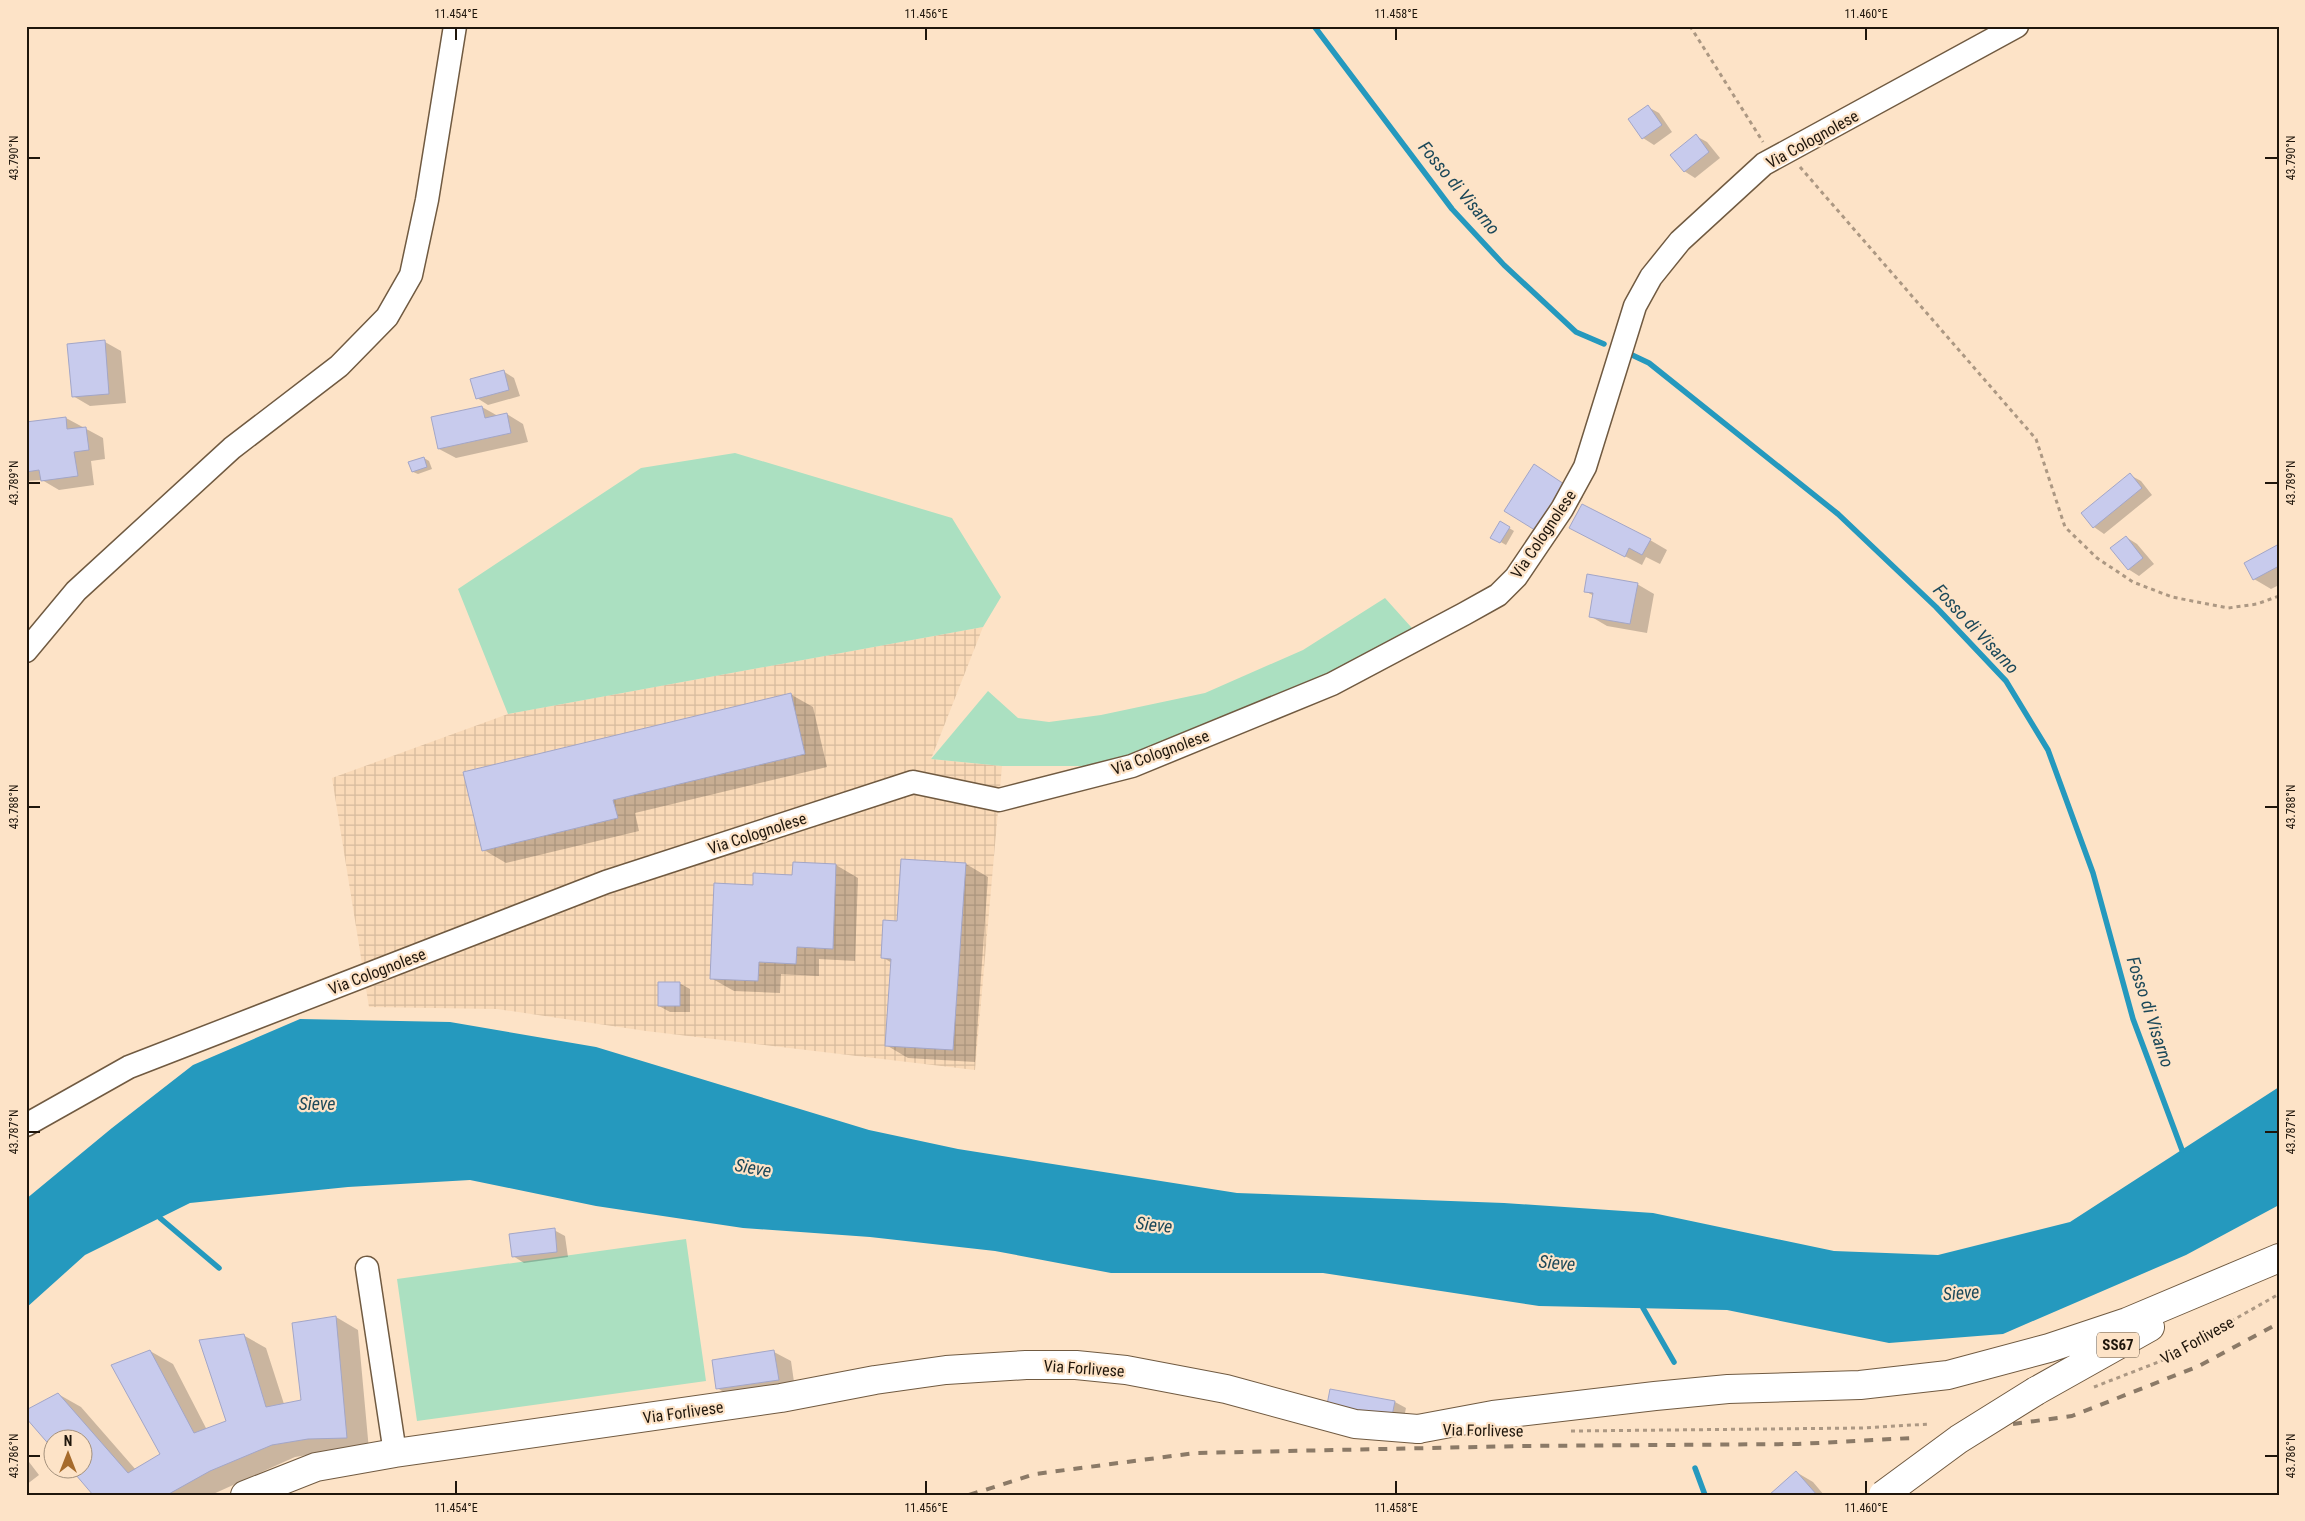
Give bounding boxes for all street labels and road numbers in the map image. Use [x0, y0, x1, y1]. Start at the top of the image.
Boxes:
street label: Via Colognolese [1763, 106, 1862, 173]
street label: Via Colognolese [1507, 487, 1580, 582]
street label: Via Colognolese [1109, 726, 1212, 779]
street label: Via Colognolese [706, 809, 809, 858]
street label: Via Colognolese [326, 944, 428, 999]
street label: Via Forlivese [2157, 1313, 2237, 1368]
road number: SS67 [2097, 1332, 2139, 1358]
street label: Via Forlivese [1043, 1356, 1125, 1381]
street label: Via Forlivese [642, 1397, 724, 1428]
street label: Via Forlivese [1442, 1420, 1524, 1441]

